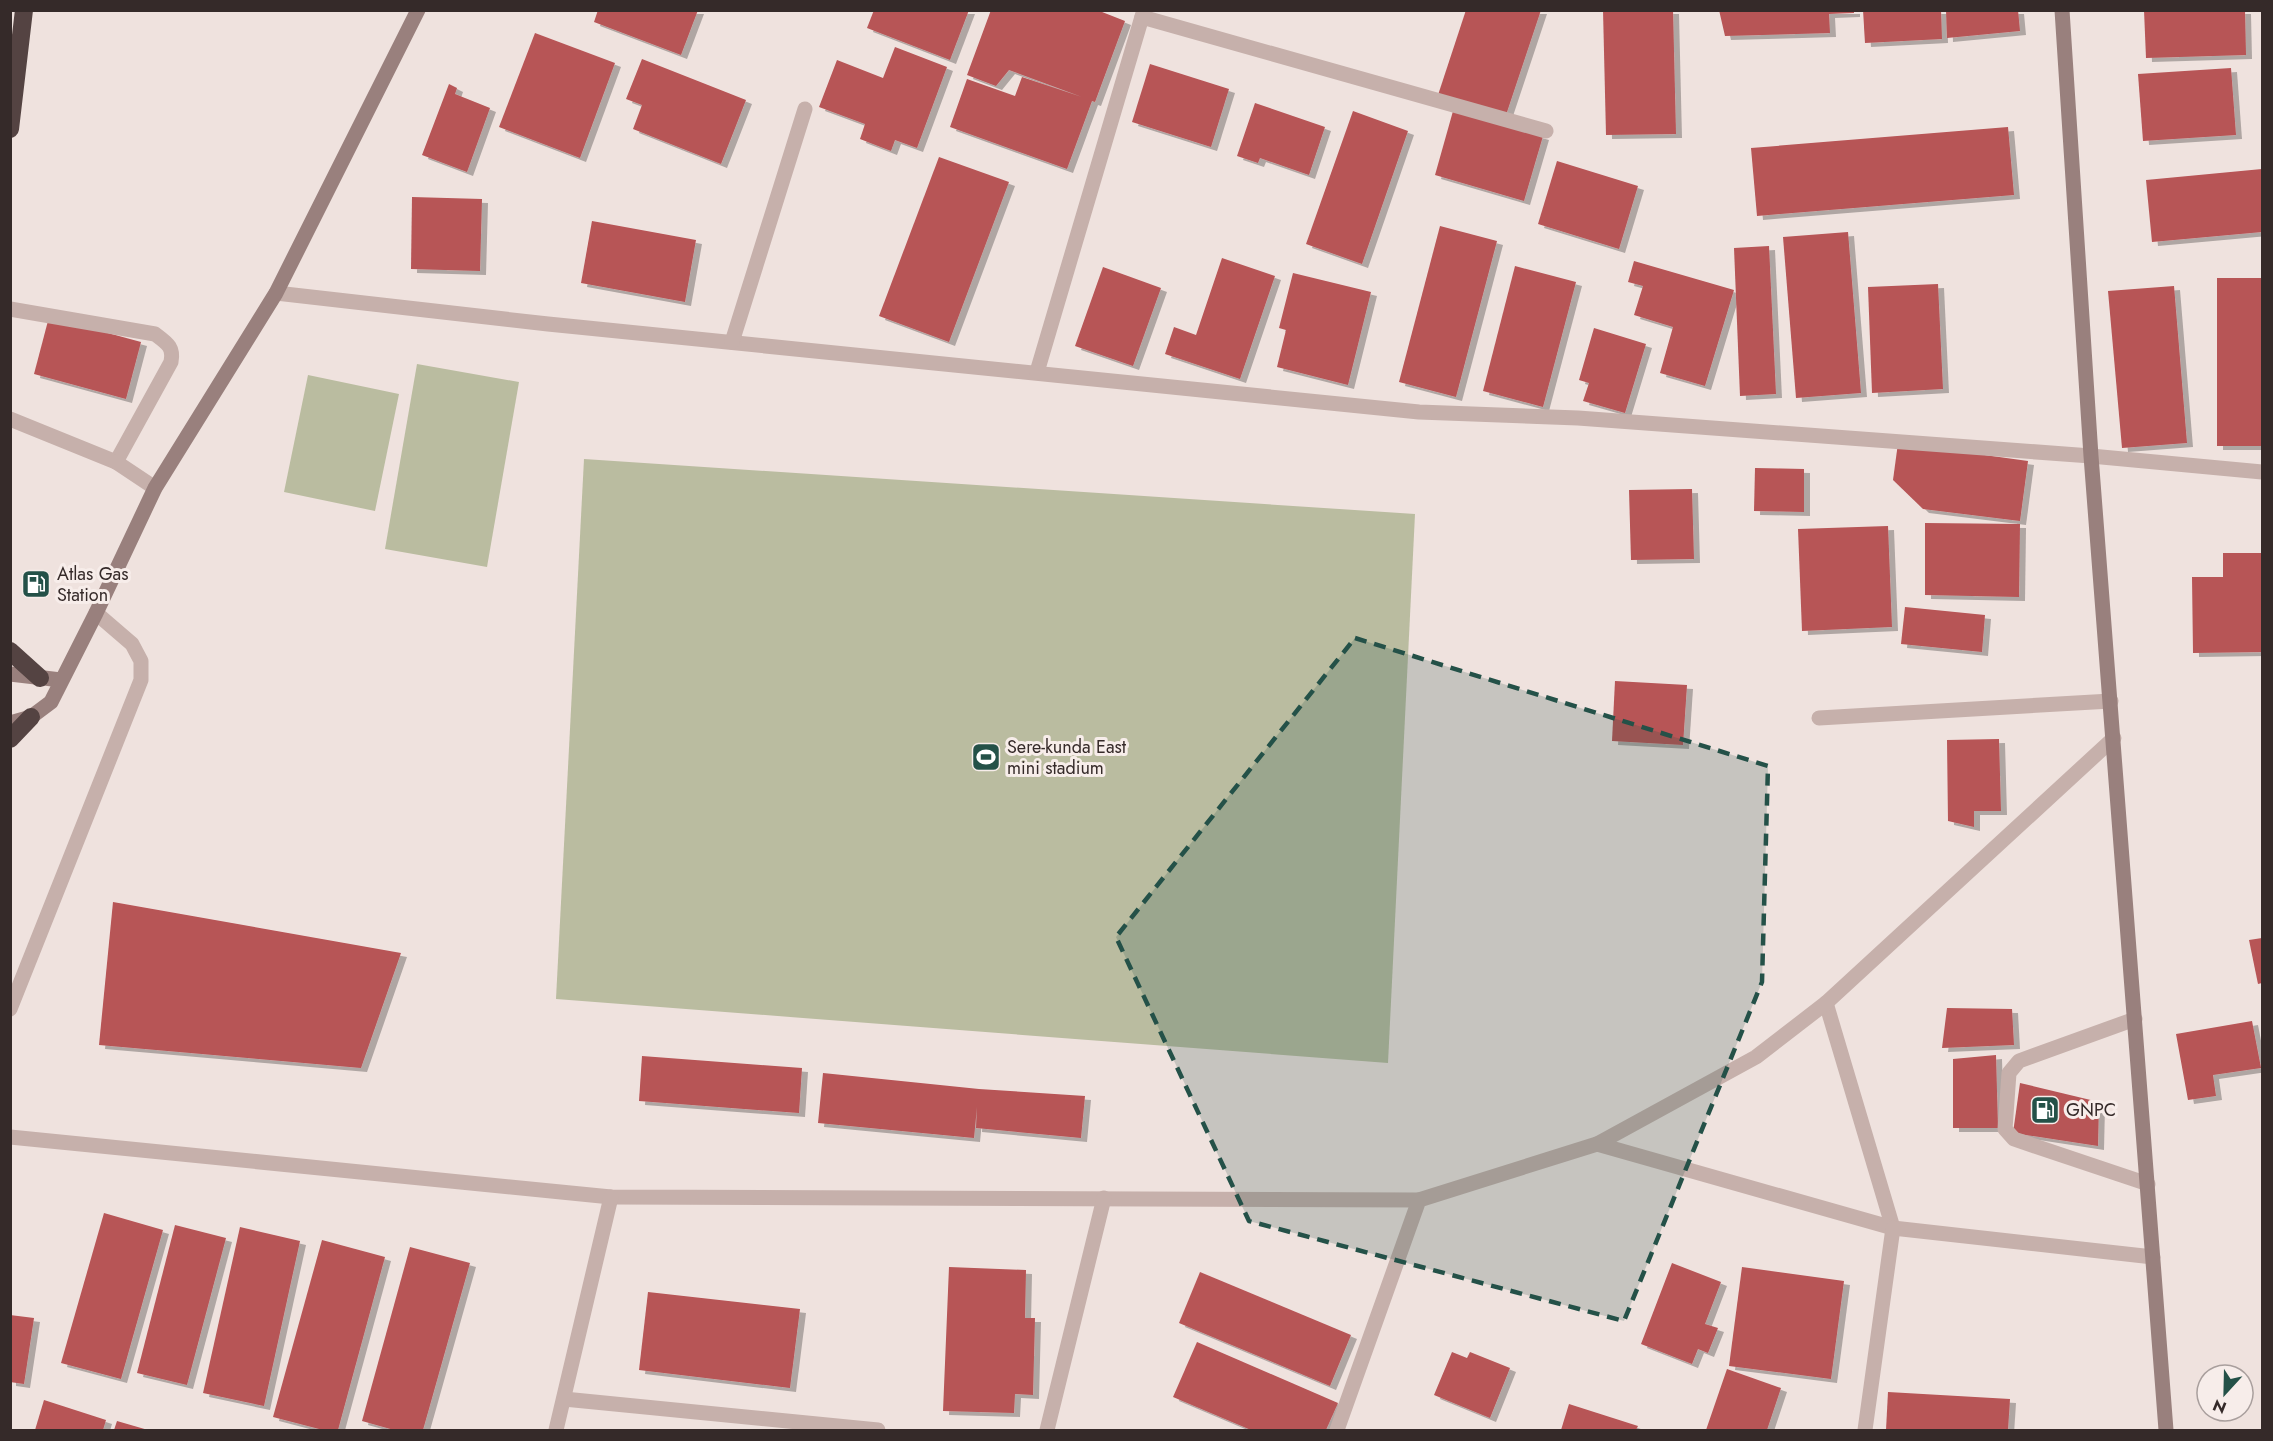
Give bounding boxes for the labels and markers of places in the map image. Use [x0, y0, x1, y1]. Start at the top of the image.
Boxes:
place label: Atlas Gas Station [57, 561, 129, 608]
fuel station icon: Atlas Gas Station [20, 568, 52, 600]
place label: Sere-kunda East mini stadium [1007, 734, 1127, 781]
sports icon: Sere-kunda East mini stadium [970, 741, 1002, 773]
fuel station icon: GNPC [2029, 1094, 2061, 1126]
place label: GNPC [2066, 1097, 2116, 1123]

